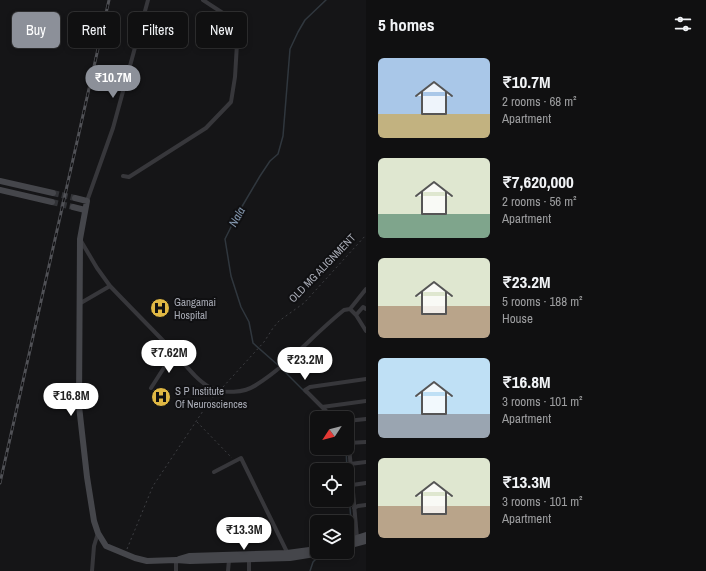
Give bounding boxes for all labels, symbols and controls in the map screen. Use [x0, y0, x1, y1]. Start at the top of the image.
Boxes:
chip: Buy [12, 12, 60, 48]
chip: Rent [68, 12, 120, 48]
chip: Filters [128, 12, 188, 48]
chip: New [196, 12, 247, 48]
text: 5 homes [378, 13, 435, 36]
icon: filters [672, 13, 694, 35]
pin: ₹10.7M [80, 65, 146, 99]
text: ₹10.7M [94, 69, 132, 86]
text: ₹10.7M [502, 70, 551, 93]
icon: home [410, 74, 458, 122]
text: 2 rooms · 68 m² [502, 93, 577, 110]
text: Apartment [502, 110, 551, 127]
text: ₹7,620,000 [502, 170, 574, 193]
icon: home [410, 174, 458, 222]
text: 2 rooms · 56 m² [502, 193, 577, 210]
water label: Nala [225, 204, 249, 230]
text: Apartment [502, 210, 551, 227]
street label: OLD MG ALIGNMENT [286, 230, 359, 305]
text: ₹23.2M [502, 270, 551, 293]
icon: home [410, 274, 458, 322]
text: 5 rooms · 188 m² [502, 293, 583, 310]
place label: Gangamai Hospital [174, 295, 216, 322]
hospital icon: Gangamai Hospital [149, 297, 171, 319]
text: House [502, 310, 533, 327]
pin: ₹7.62M [136, 340, 202, 374]
text: ₹7.62M [150, 344, 188, 361]
pin: ₹23.2M [272, 347, 338, 381]
text: ₹23.2M [286, 351, 324, 368]
text: ₹16.8M [502, 370, 551, 393]
icon: home [410, 374, 458, 422]
pin: ₹16.8M [38, 383, 104, 417]
place label: S P Institute Of Neurosciences [175, 384, 248, 411]
hospital icon: S P Institute Of Neurosciences [150, 386, 172, 408]
text: ₹16.8M [52, 387, 90, 404]
text: 3 rooms · 101 m² [502, 393, 583, 410]
text: Apartment [502, 410, 551, 427]
north arrow [310, 411, 354, 455]
map controls [310, 411, 354, 559]
button: locate [310, 463, 354, 507]
text: ₹13.3M [502, 470, 551, 493]
icon: home [410, 474, 458, 522]
text: 3 rooms · 101 m² [502, 493, 583, 510]
text: Apartment [502, 510, 551, 527]
button: layers [310, 515, 354, 559]
pin: ₹13.3M [211, 517, 277, 551]
text: ₹13.3M [225, 521, 263, 538]

